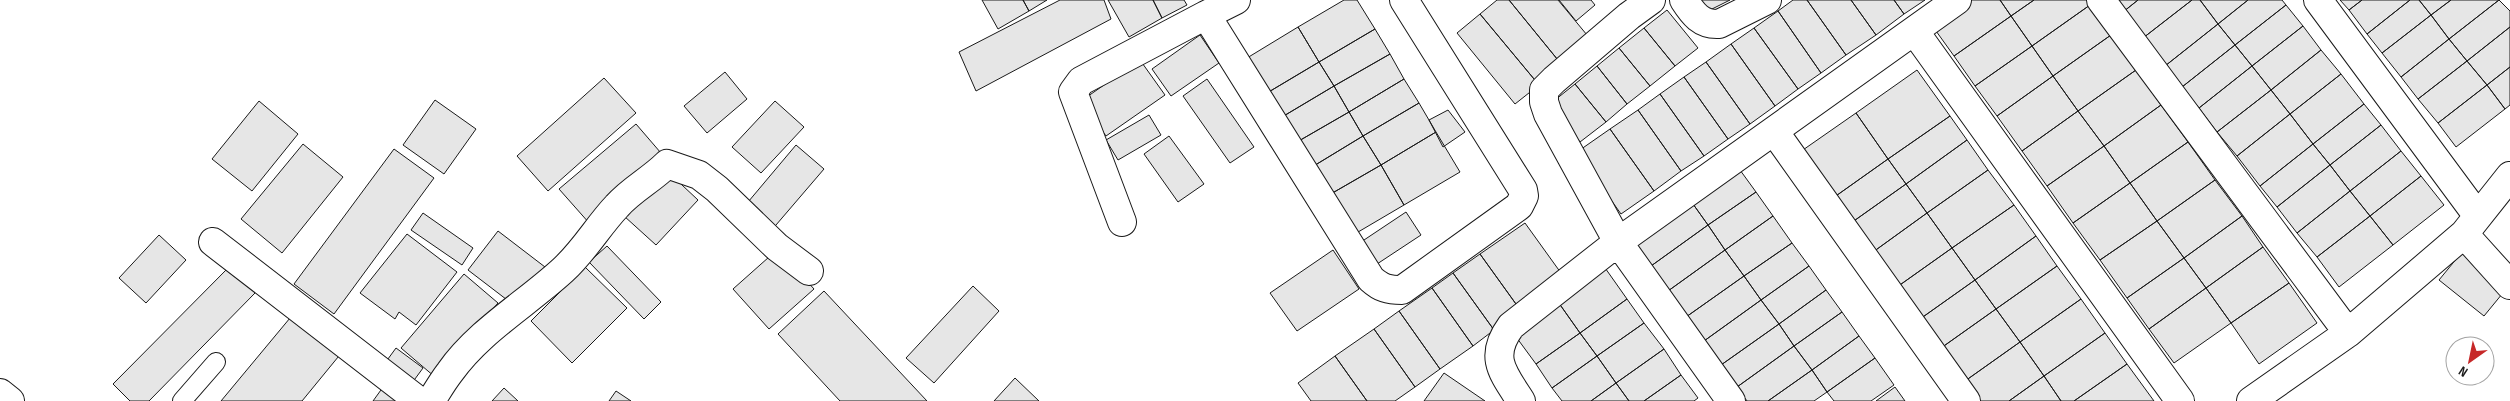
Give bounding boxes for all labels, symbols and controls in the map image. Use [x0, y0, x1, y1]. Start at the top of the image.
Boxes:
north arrow [2445, 336, 2495, 386]
text: N [2455, 362, 2471, 381]

